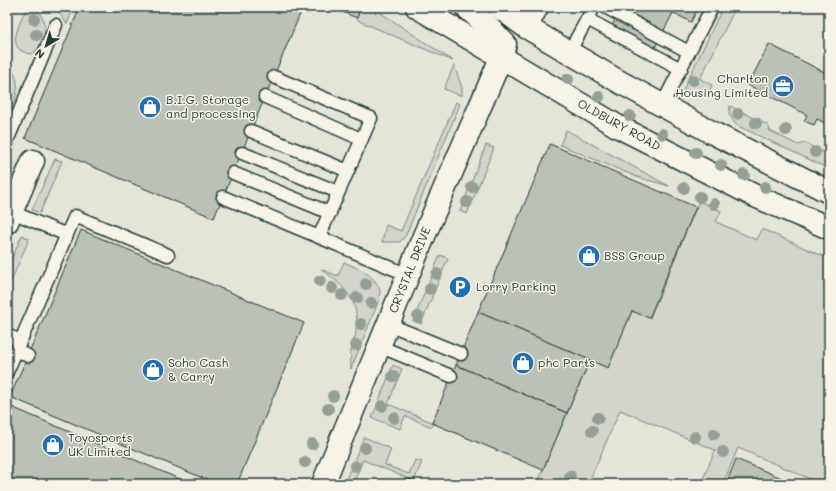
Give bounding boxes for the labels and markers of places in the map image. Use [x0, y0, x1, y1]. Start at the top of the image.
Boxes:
place label: Charlton Housing Limited [675, 70, 768, 100]
office icon: Charlton Housing Limited [770, 73, 796, 99]
place label: B.I.G. Storage and processing [166, 91, 256, 121]
shop icon: B.I.G. Storage and processing [137, 94, 163, 120]
shop icon: BSS Group [576, 243, 602, 269]
place label: BSS Group [604, 247, 665, 263]
parking icon: Lorry Parking [447, 274, 473, 300]
place label: Lorry Parking [476, 278, 556, 294]
shop icon: phc Parts [510, 350, 536, 376]
place label: Soho Cash & Carry [168, 354, 228, 384]
place label: phc Parts [538, 354, 595, 370]
shop icon: Soho Cash & Carry [140, 357, 166, 383]
place label: Toyosports UK Limited [68, 429, 133, 459]
shop icon: Toyosports UK Limited [40, 432, 66, 458]

